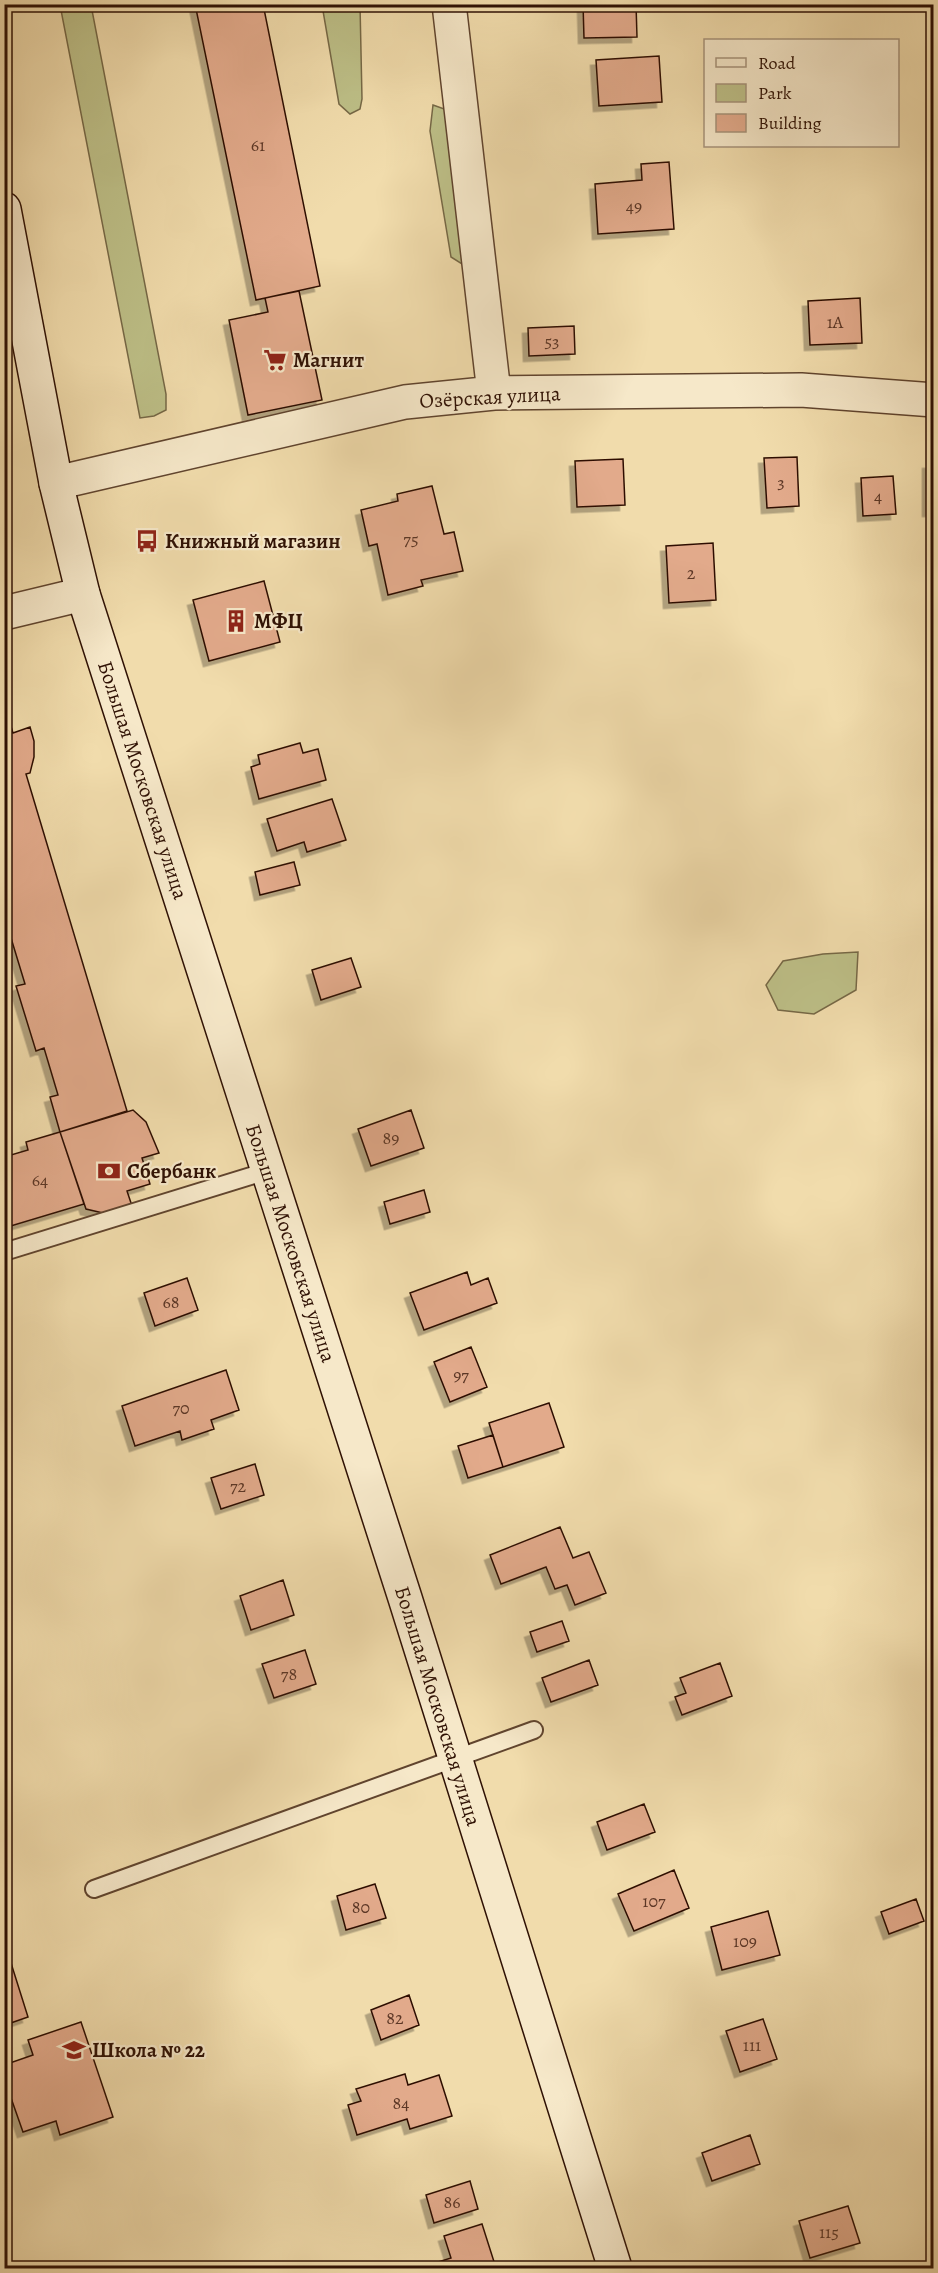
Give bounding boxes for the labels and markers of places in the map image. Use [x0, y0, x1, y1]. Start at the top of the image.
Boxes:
place label: Магнит [293, 346, 364, 374]
supermarket icon: Магнит [262, 347, 288, 373]
place label: Книжный магазин [165, 527, 341, 555]
bus stop icon: Книжный магазин [134, 528, 160, 554]
place label: МФЦ [254, 607, 303, 635]
building icon: МФЦ [223, 608, 249, 634]
place label: Сбербанк [127, 1157, 216, 1185]
bank icon: Сбербанк [96, 1158, 122, 1184]
place label: Школа № 22 [92, 2036, 205, 2064]
school or university icon: Школа № 22 [61, 2037, 87, 2063]

